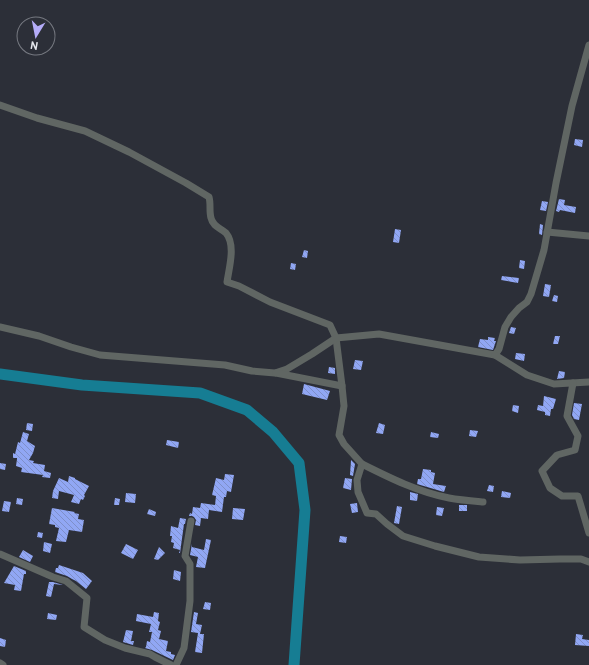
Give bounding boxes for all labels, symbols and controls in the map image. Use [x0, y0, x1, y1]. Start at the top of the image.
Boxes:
north arrow [16, 16, 56, 56]
text: N [29, 37, 40, 52]

